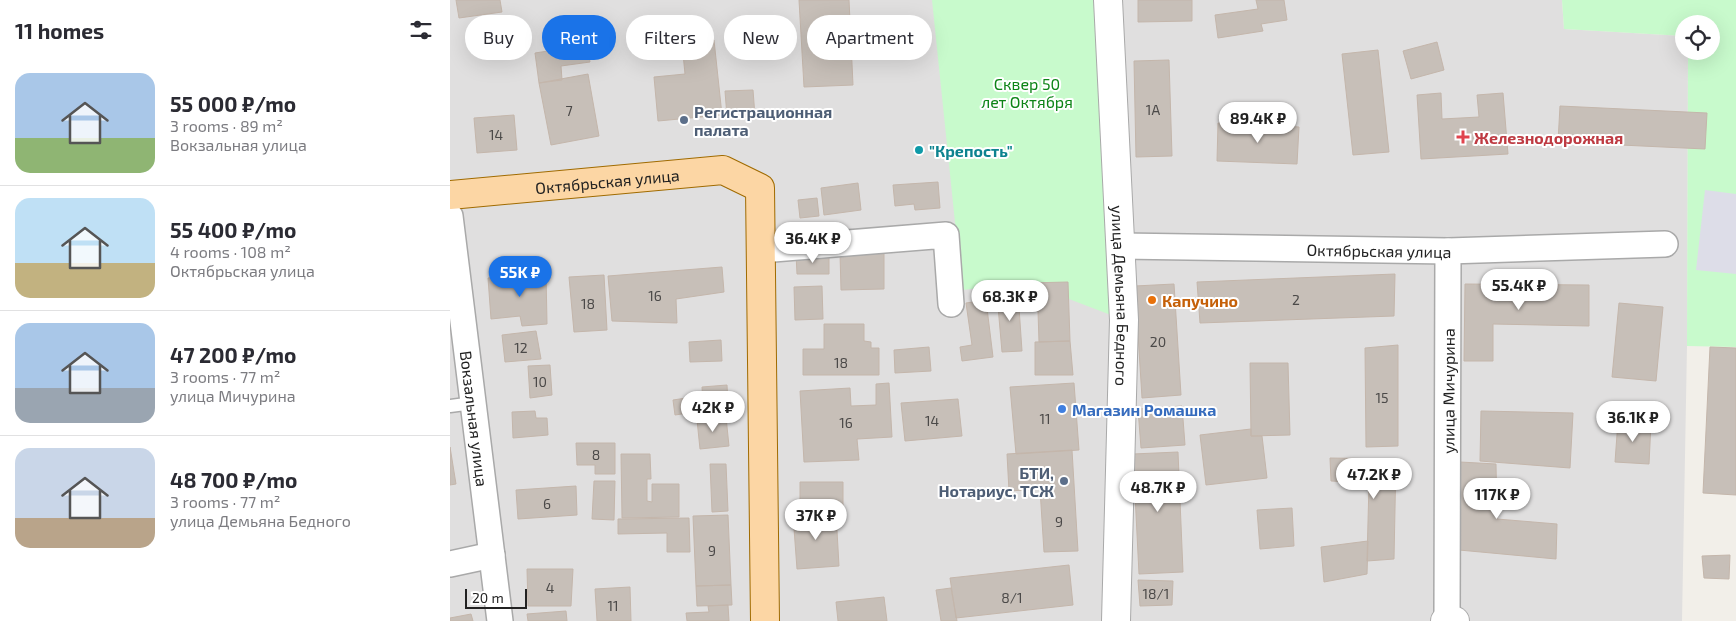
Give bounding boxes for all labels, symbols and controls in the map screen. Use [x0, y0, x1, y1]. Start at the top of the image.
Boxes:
chip: Buy [465, 15, 532, 60]
chip: Rent [542, 15, 616, 60]
chip: Filters [626, 15, 714, 60]
chip: New [724, 15, 797, 60]
chip: Apartment [807, 15, 932, 60]
map controls [1675, 15, 1720, 60]
button: locate [1675, 15, 1720, 60]
icon: filters [407, 16, 435, 44]
text: 11 homes [15, 18, 104, 43]
park label: Сквер 50 лет Октября [981, 74, 1073, 111]
text: 55 000 ₽/mo [170, 91, 296, 116]
icon: home [55, 93, 115, 153]
house number: 1А [1146, 101, 1160, 118]
house number: 7 [565, 102, 573, 119]
place label: Регистрационная палата [694, 102, 832, 139]
pin: 89.4K ₽ [1212, 102, 1304, 144]
text: 89.4K ₽ [1230, 108, 1286, 127]
marker: Регистрационная палата [678, 114, 690, 126]
text: 3 rooms · 89 m² [170, 116, 283, 135]
house number: 14 [489, 126, 503, 143]
place label: Железнодорожная [1474, 128, 1623, 147]
marker: Железнодорожная [1456, 130, 1470, 144]
text: Вокзальная улица [170, 135, 307, 154]
place label: "Крепость" [929, 141, 1013, 160]
marker: "Крепость" [913, 144, 925, 156]
street label: Октябрьская улица [534, 165, 680, 197]
street label: улица Демьяна Бедного [1108, 205, 1133, 386]
text: 55 400 ₽/mo [170, 217, 296, 242]
icon: home [55, 218, 115, 278]
pin: 36.4K ₽ [767, 222, 859, 264]
text: 36.4K ₽ [785, 228, 841, 247]
street label: Октябрьская улица [1306, 239, 1452, 261]
text: 4 rooms · 108 m² [170, 242, 291, 261]
pin: 55K ₽ [485, 256, 555, 298]
text: Октябрьская улица [170, 261, 315, 280]
text: 55K ₽ [500, 262, 540, 281]
pin: 55.4K ₽ [1473, 268, 1565, 311]
text: 55.4K ₽ [1492, 275, 1546, 294]
pin: 68.3K ₽ [964, 280, 1056, 322]
text: 68.3K ₽ [982, 286, 1038, 305]
house number: 16 [648, 287, 662, 304]
place label: Капучино [1162, 291, 1238, 310]
house number: 2 [1292, 291, 1300, 308]
marker: Капучино [1146, 294, 1158, 306]
house number: 18 [581, 295, 595, 312]
street label: улица Мичурина [1438, 328, 1458, 454]
house number: 20 [1150, 333, 1166, 350]
house number: 12 [514, 339, 528, 356]
text: 47 200 ₽/mo [170, 342, 296, 367]
icon: home [55, 343, 115, 403]
street label: Вокзальная улица [457, 349, 493, 488]
house number: 18 [834, 354, 848, 371]
text: 3 rooms · 77 m² [170, 367, 281, 386]
house number: 10 [533, 373, 547, 390]
text: улица Мичурина [170, 386, 296, 405]
house number: 15 [1375, 389, 1389, 406]
pin: 42K ₽ [678, 390, 748, 433]
text: 42K ₽ [692, 397, 734, 416]
place label: Магазин Ромашка [1072, 400, 1216, 419]
pin: 36.1K ₽ [1587, 400, 1679, 443]
marker: Магазин Ромашка [1056, 403, 1068, 415]
text: 36.1K ₽ [1607, 407, 1659, 426]
house number: 11 [1039, 410, 1051, 427]
house number: 14 [925, 412, 939, 429]
house number: 16 [839, 414, 853, 431]
house number: 8 [592, 446, 600, 463]
pin: 47.2K ₽ [1328, 458, 1420, 500]
place label: БТИ, Нотариус, ТСЖ [938, 463, 1054, 500]
text: 47.2K ₽ [1347, 464, 1401, 483]
text: 48 700 ₽/mo [170, 467, 297, 492]
icon: home [55, 468, 115, 528]
pin: 48.7K ₽ [1112, 470, 1204, 513]
marker: БТИ, Нотариус, ТСЖ [1058, 475, 1070, 487]
text: 48.7K ₽ [1131, 477, 1185, 496]
pin: 117K ₽ [1456, 478, 1538, 520]
text: 117K ₽ [1474, 484, 1520, 503]
text: 3 rooms · 77 m² [170, 492, 281, 511]
house number: 6 [543, 495, 551, 512]
pin: 37K ₽ [781, 498, 851, 541]
text: 37K ₽ [796, 505, 836, 524]
text: улица Демьяна Бедного [170, 511, 351, 530]
house number: 9 [1055, 513, 1063, 530]
house number: 9 [708, 542, 716, 559]
house number: 4 [546, 579, 554, 596]
house number: 18/1 [1143, 585, 1169, 602]
scale bar [465, 586, 528, 609]
text: 20 m [472, 589, 504, 606]
house number: 8/1 [1001, 589, 1023, 606]
house number: 11 [607, 597, 619, 614]

